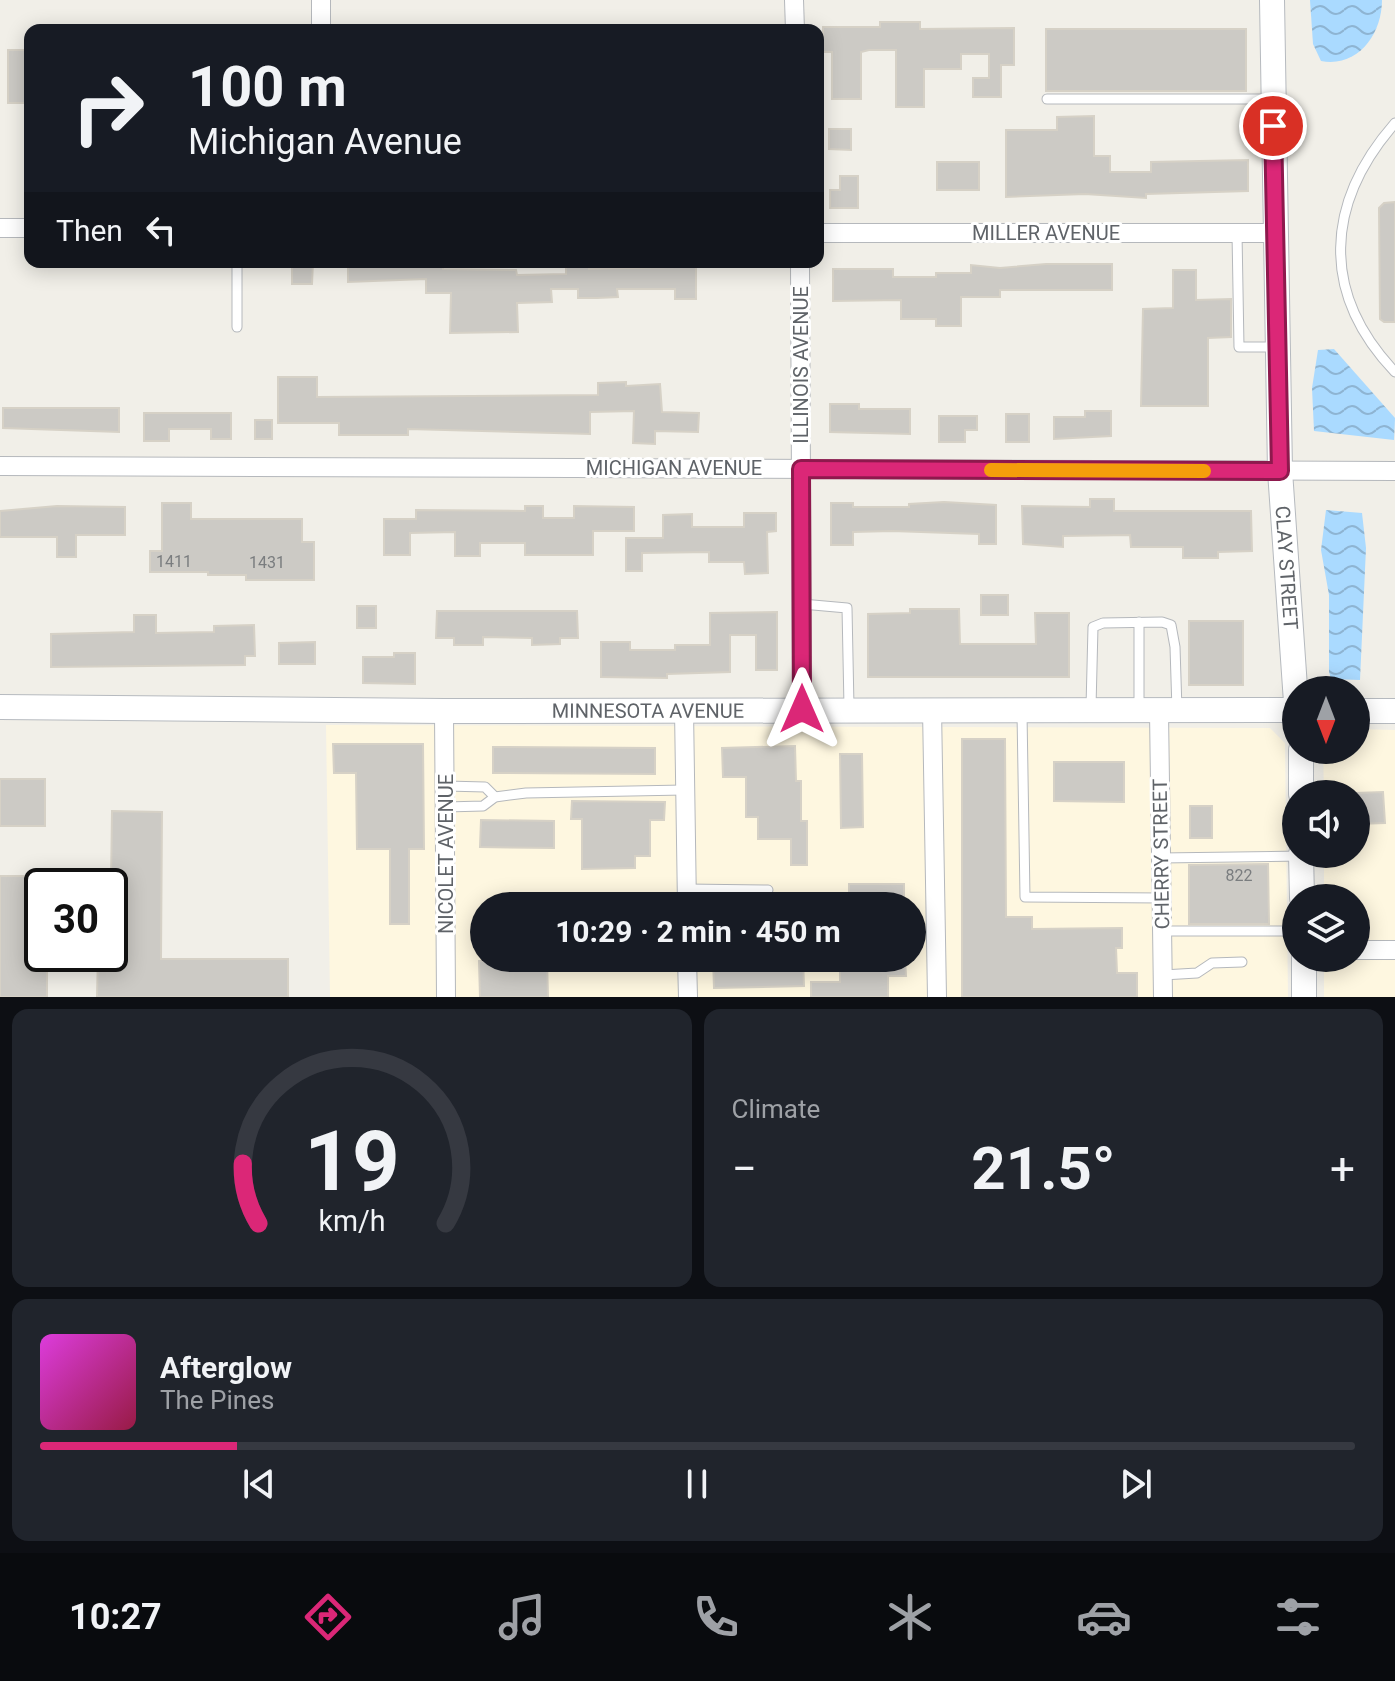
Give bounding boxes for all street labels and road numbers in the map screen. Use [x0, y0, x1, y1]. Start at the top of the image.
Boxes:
street label: MILLER AVENUE [972, 221, 1120, 245]
street label: ILLINOIS AVENUE [789, 286, 813, 444]
street label: MICHIGAN AVENUE [586, 456, 762, 480]
street label: CLAY STREET [1270, 505, 1303, 631]
street label: MINNESOTA AVENUE [552, 699, 744, 723]
street label: NICOLET AVENUE [434, 774, 458, 934]
street label: CHERRY STREET [1148, 778, 1174, 930]

